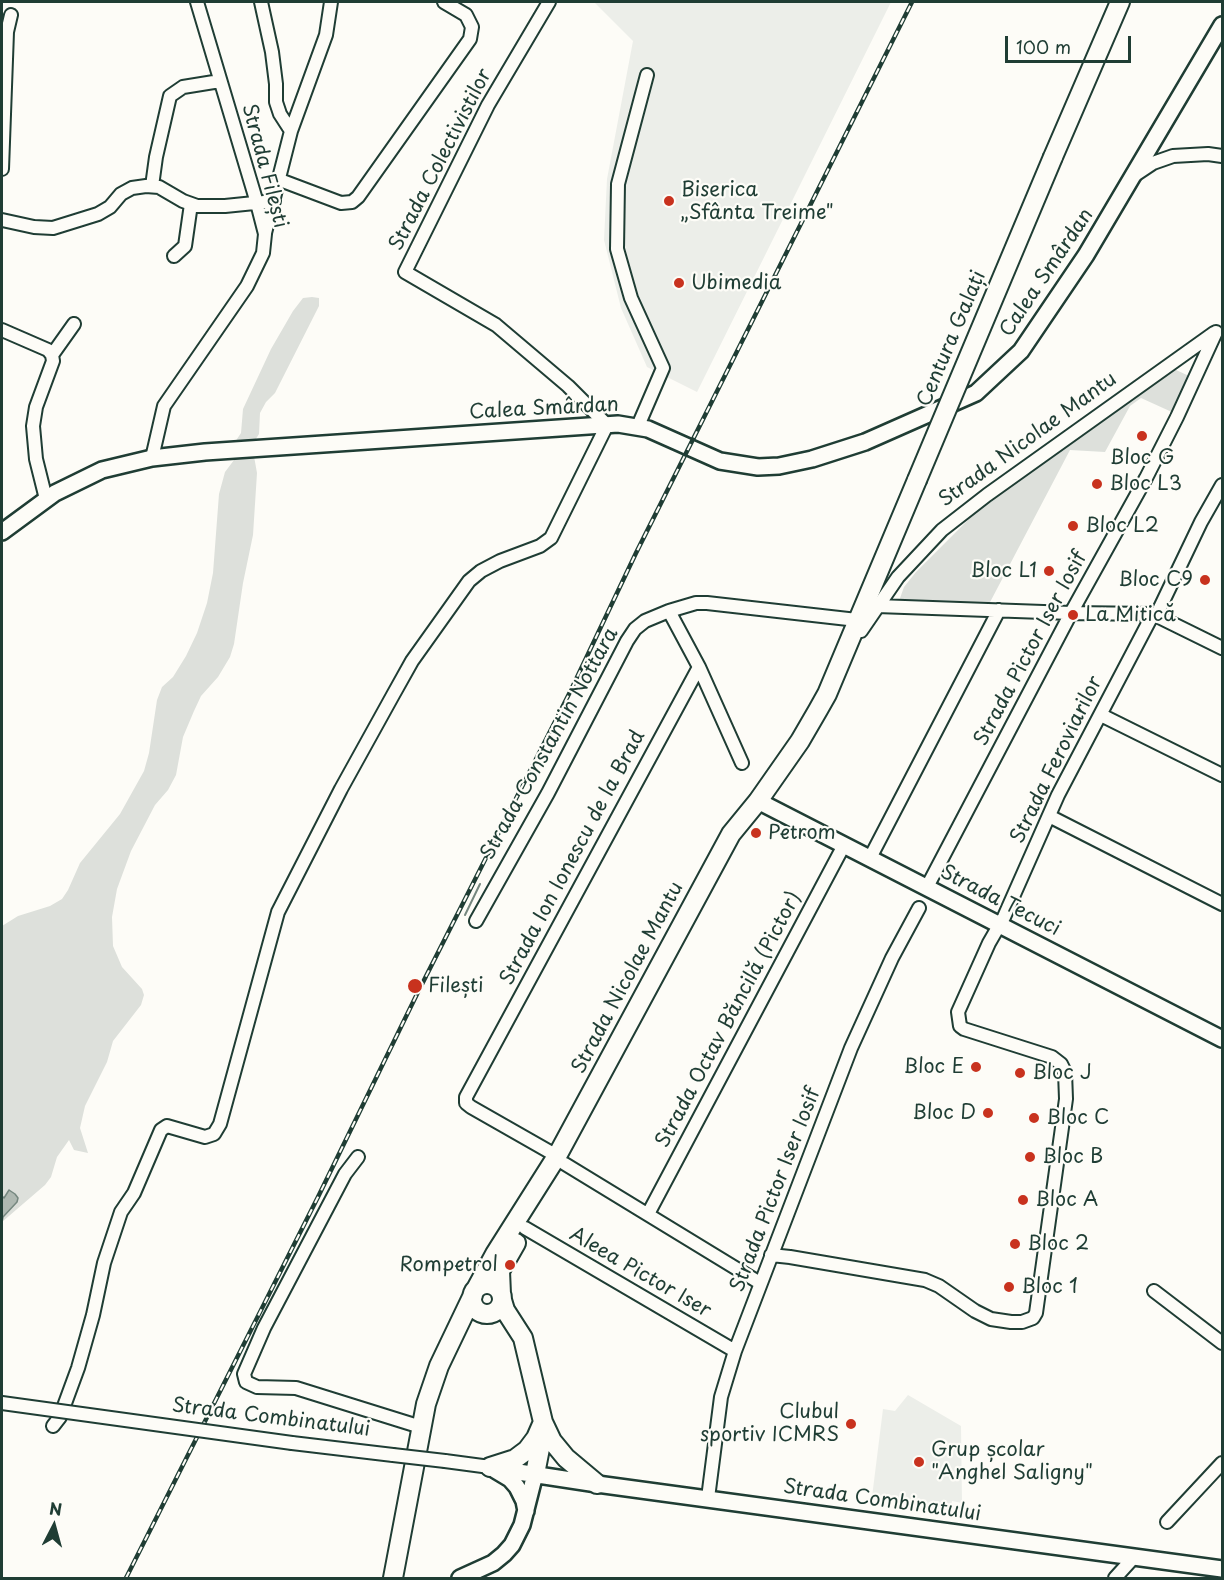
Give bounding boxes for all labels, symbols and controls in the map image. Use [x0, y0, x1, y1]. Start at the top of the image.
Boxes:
scale bar [1008, 24, 1134, 62]
text: 100 m [1016, 33, 1071, 60]
street label: Strada Colectivistilor [385, 65, 497, 255]
street label: Strada Filești [236, 101, 292, 231]
place label: Biserica „Sfânta Treime" [681, 178, 834, 225]
marker: Biserica „Sfânta Treime" [662, 194, 676, 208]
street label: Calea Smârdan [995, 204, 1099, 342]
street label: Centura Galați [913, 267, 991, 411]
place label: Ubimedia [691, 271, 781, 295]
marker: Ubimedia [672, 276, 686, 290]
street label: Strada Nicolae Mantu [934, 367, 1122, 513]
street label: Calea Smârdan [469, 393, 619, 425]
marker: Bloc G [1135, 429, 1149, 443]
place label: Bloc G [1110, 446, 1174, 470]
place label: Bloc L3 [1109, 472, 1182, 496]
marker: Bloc L3 [1090, 477, 1104, 491]
place label: Bloc L2 [1085, 514, 1159, 538]
marker: Bloc L2 [1066, 519, 1080, 533]
street label: Strada Pictor Iser Iosif [970, 548, 1092, 750]
place label: Bloc L1 [970, 559, 1037, 583]
marker: Bloc L1 [1042, 564, 1056, 578]
place label: Bloc C9 [1118, 568, 1193, 592]
marker: Bloc C9 [1198, 573, 1212, 587]
place label: La Mitică [1085, 603, 1176, 627]
marker: La Mitică [1066, 608, 1080, 622]
street label: Strada Constantin Nottara [476, 624, 624, 864]
street label: Strada Feroviarilor [1006, 672, 1108, 848]
street label: Strada Ion Ionescu de la Brad [495, 726, 651, 990]
place label: Petrom [768, 821, 836, 845]
marker: Petrom [749, 826, 763, 840]
street label: Strada Tecuci [936, 860, 1064, 942]
street label: Strada Nicolae Mantu [567, 878, 689, 1078]
street label: Strada Octav Băncilă (Pictor) [651, 888, 807, 1152]
place label: Filești [428, 974, 484, 998]
marker: Filești [406, 977, 424, 995]
place label: Bloc E [903, 1055, 964, 1079]
marker: Bloc E [969, 1060, 983, 1074]
place label: Bloc J [1032, 1061, 1092, 1085]
marker: Bloc J [1013, 1066, 1027, 1080]
street label: Strada Pictor Iser Iosif [726, 1084, 826, 1296]
place label: Bloc D [912, 1101, 976, 1125]
marker: Bloc D [981, 1106, 995, 1120]
place label: Bloc C [1046, 1106, 1110, 1130]
marker: Bloc C [1027, 1111, 1041, 1125]
place label: Bloc B [1042, 1145, 1103, 1169]
marker: Bloc B [1023, 1150, 1037, 1164]
place label: Bloc A [1035, 1188, 1098, 1212]
marker: Bloc A [1016, 1193, 1030, 1207]
street label: Aleea Pictor Iser [565, 1223, 715, 1323]
place label: Bloc 2 [1027, 1232, 1089, 1256]
marker: Bloc 2 [1008, 1237, 1022, 1251]
place label: Rompetrol [399, 1253, 498, 1277]
marker: Rompetrol [503, 1258, 517, 1272]
place label: Bloc 1 [1021, 1275, 1078, 1299]
marker: Bloc 1 [1002, 1280, 1016, 1294]
street label: Strada Combinatului [170, 1394, 372, 1442]
place label: Clubul sportiv ICMRS [700, 1400, 839, 1447]
marker: Clubul sportiv ICMRS [844, 1417, 858, 1431]
place label: Grup școlar "Anghel Saligny" [931, 1438, 1093, 1485]
marker: Grup școlar "Anghel Saligny" [912, 1455, 926, 1469]
street label: Strada Combinatului [781, 1475, 983, 1527]
north arrow [24, 1496, 84, 1556]
text: N [48, 1496, 63, 1521]

